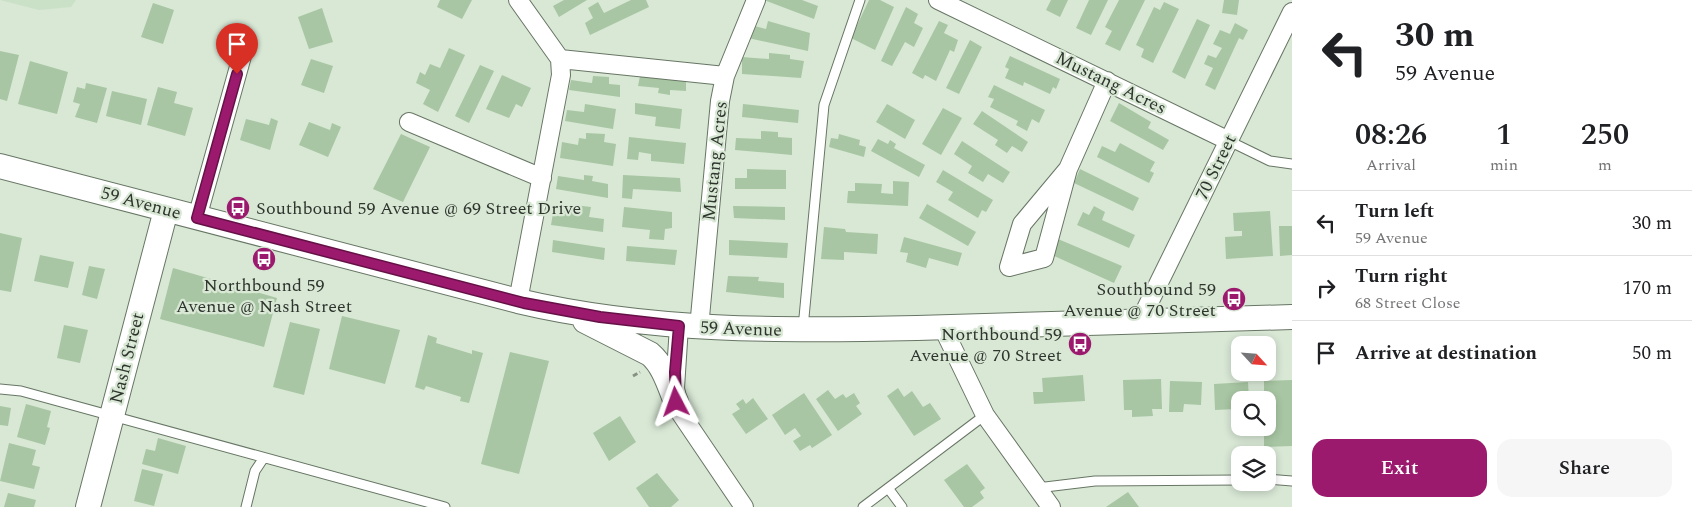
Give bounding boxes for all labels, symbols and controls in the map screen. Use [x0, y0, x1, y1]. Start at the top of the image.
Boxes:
text: 30 m [1395, 9, 1475, 62]
icon: left [1312, 20, 1377, 85]
pin [216, 23, 258, 74]
icon: arrive [223, 30, 251, 58]
street label: Mustang Acres [1051, 45, 1171, 121]
text: 59 Avenue [1395, 57, 1495, 90]
street label: Mustang Acres [695, 100, 735, 222]
text: 08:26 [1355, 112, 1427, 158]
text: 1 [1496, 112, 1512, 158]
text: 250 [1581, 112, 1629, 158]
street label: 70 Street [1189, 130, 1243, 204]
text: Arrival [1366, 153, 1416, 177]
text: min [1490, 153, 1518, 177]
text: m [1598, 153, 1612, 177]
street label: 59 Avenue [98, 179, 184, 227]
bus stop icon: Southbound 59 Avenue @ 69 Street Drive [225, 195, 251, 221]
place label: Southbound 59 Avenue @ 69 Street Drive [256, 195, 581, 222]
text: Turn left [1355, 197, 1434, 226]
icon: left [1312, 209, 1340, 237]
text: 30 m [1632, 209, 1672, 238]
text: 59 Avenue [1355, 226, 1428, 250]
bus stop icon: Northbound 59 Avenue @ Nash Street [251, 246, 277, 272]
text: Turn right [1355, 262, 1448, 291]
place label: Northbound 59 Avenue @ Nash Street [176, 272, 352, 320]
icon: right [1312, 274, 1340, 302]
text: 170 m [1622, 274, 1672, 303]
place label: Southbound 59 Avenue @ 70 Street [1063, 276, 1216, 324]
bus stop icon: Southbound 59 Avenue @ 70 Street [1221, 286, 1247, 312]
text: 68 Street Close [1355, 291, 1461, 315]
street label: Nash Street [103, 310, 151, 406]
street label: 59 Avenue [700, 314, 782, 344]
place label: Northbound 59 Avenue @ 70 Street [909, 321, 1062, 369]
bus stop icon: Northbound 59 Avenue @ 70 Street [1067, 331, 1093, 357]
north arrow [1231, 336, 1276, 381]
map controls [1231, 336, 1276, 491]
icon: arrive [1312, 339, 1340, 367]
text: Arrive at destination [1355, 339, 1537, 368]
text: 50 m [1632, 339, 1672, 368]
position arrow [649, 375, 701, 427]
button: search [1231, 391, 1276, 436]
button: Exit [1312, 439, 1487, 497]
button: Share [1497, 439, 1672, 497]
button: layers [1231, 446, 1276, 491]

